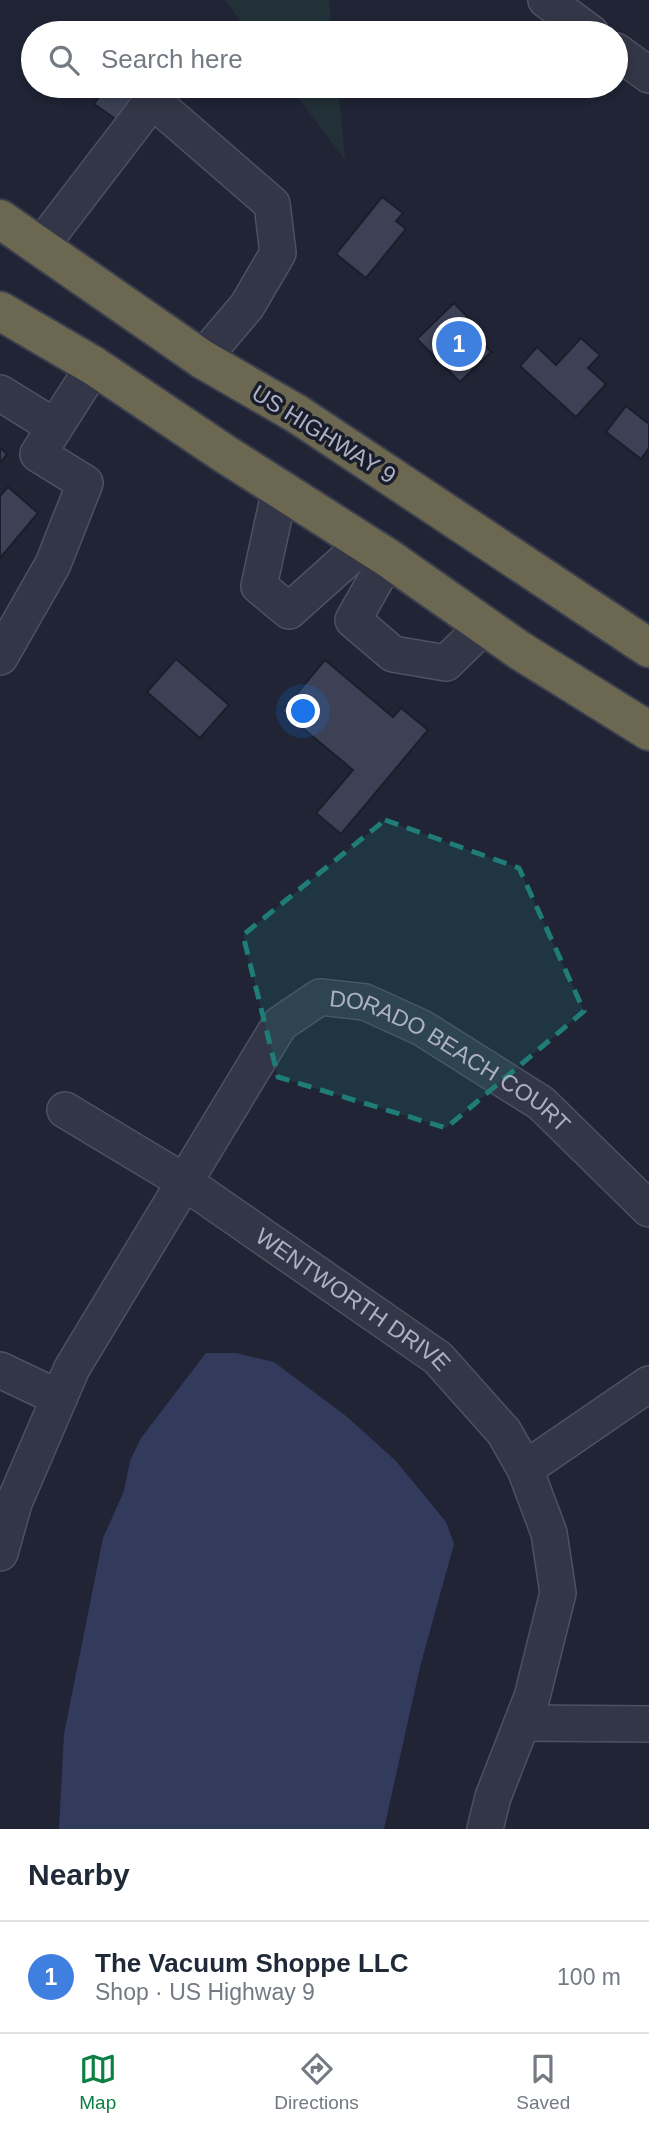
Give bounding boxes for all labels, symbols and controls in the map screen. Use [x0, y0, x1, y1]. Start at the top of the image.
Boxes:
search box [21, 21, 628, 98]
icon: search [45, 41, 83, 79]
text: Search here [101, 44, 243, 74]
pin: 1 [436, 318, 482, 370]
street label: US HIGHWAY 9 [247, 379, 401, 489]
your location [286, 694, 320, 728]
street label: DORADO BEACH COURT [328, 985, 575, 1137]
street label: WENTWORTH DRIVE [251, 1223, 456, 1376]
text: Nearby [28, 1858, 130, 1891]
text: The Vacuum Shoppe LLC [95, 1948, 408, 1978]
text: 1 [45, 1964, 57, 1990]
text: 100 m [557, 1964, 621, 1990]
text: Shop · US Highway 9 [95, 1979, 315, 2005]
tab: Map [79, 2050, 117, 2114]
tab: Directions [274, 2050, 359, 2114]
tab: Saved [516, 2050, 570, 2114]

